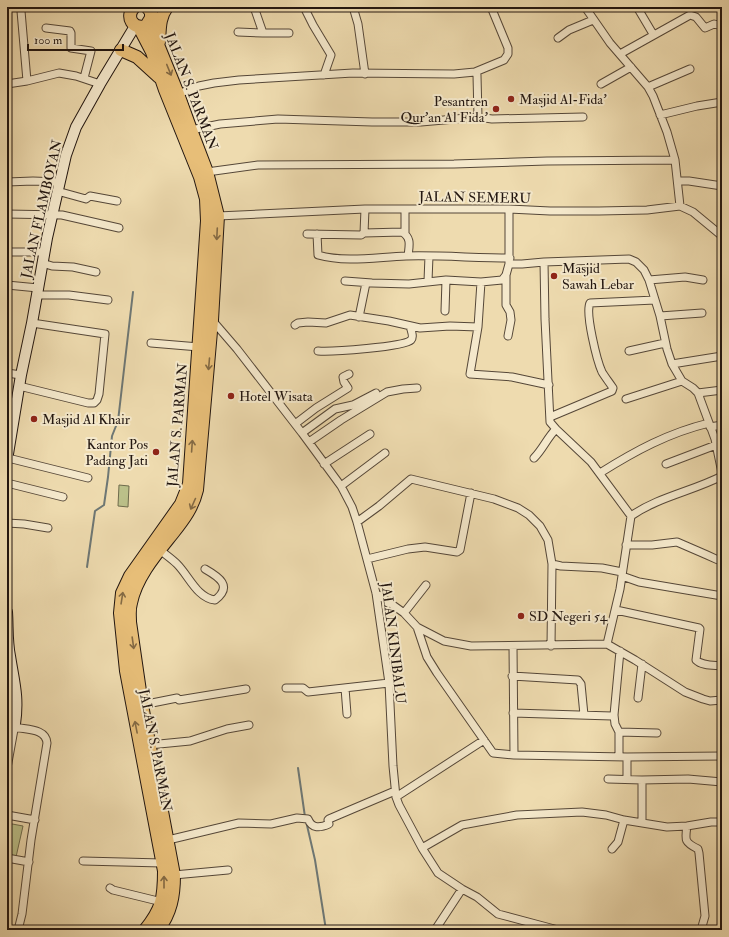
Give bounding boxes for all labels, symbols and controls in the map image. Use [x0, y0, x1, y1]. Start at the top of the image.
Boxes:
scale bar [28, 26, 123, 52]
street label: JALAN S. PARMAN [161, 29, 222, 153]
text: 100 m [34, 33, 63, 48]
one-way arrow [165, 64, 173, 76]
place label: Masjid Al-Fida' [519, 91, 607, 108]
place label: Pesantren Qur’an Al Fida’ [401, 93, 488, 126]
marker: Masjid Al-Fida' [506, 94, 516, 104]
marker: Pesantren Qur’an Al Fida’ [491, 104, 501, 114]
street label: JALAN FLAMBOYAN [17, 138, 66, 281]
street label: JALAN SEMERU [418, 188, 531, 207]
one-way arrow [213, 227, 221, 240]
place label: Masjid Sawah Lebar [562, 260, 635, 293]
marker: Masjid Sawah Lebar [549, 271, 559, 281]
one-way arrow [205, 357, 212, 370]
street label: JALAN S. PARMAN [164, 362, 191, 489]
place label: Hotel Wisata [239, 388, 313, 405]
marker: Hotel Wisata [226, 391, 236, 401]
place label: Masjid Al Khair [42, 411, 131, 428]
marker: Masjid Al Khair [29, 414, 39, 424]
place label: Kantor Pos Padang Jati [85, 436, 148, 469]
one-way arrow [188, 440, 195, 453]
marker: Kantor Pos Padang Jati [151, 447, 161, 457]
one-way arrow [188, 497, 196, 509]
street label: JALAN KINIBALU [377, 580, 409, 705]
one-way arrow [118, 592, 126, 605]
place label: SD Negeri 54 [529, 608, 609, 625]
marker: SD Negeri 54 [516, 611, 526, 621]
one-way arrow [129, 636, 137, 649]
street label: JALAN S. PARMAN [135, 686, 176, 813]
one-way arrow [132, 721, 140, 734]
one-way arrow [160, 876, 168, 889]

